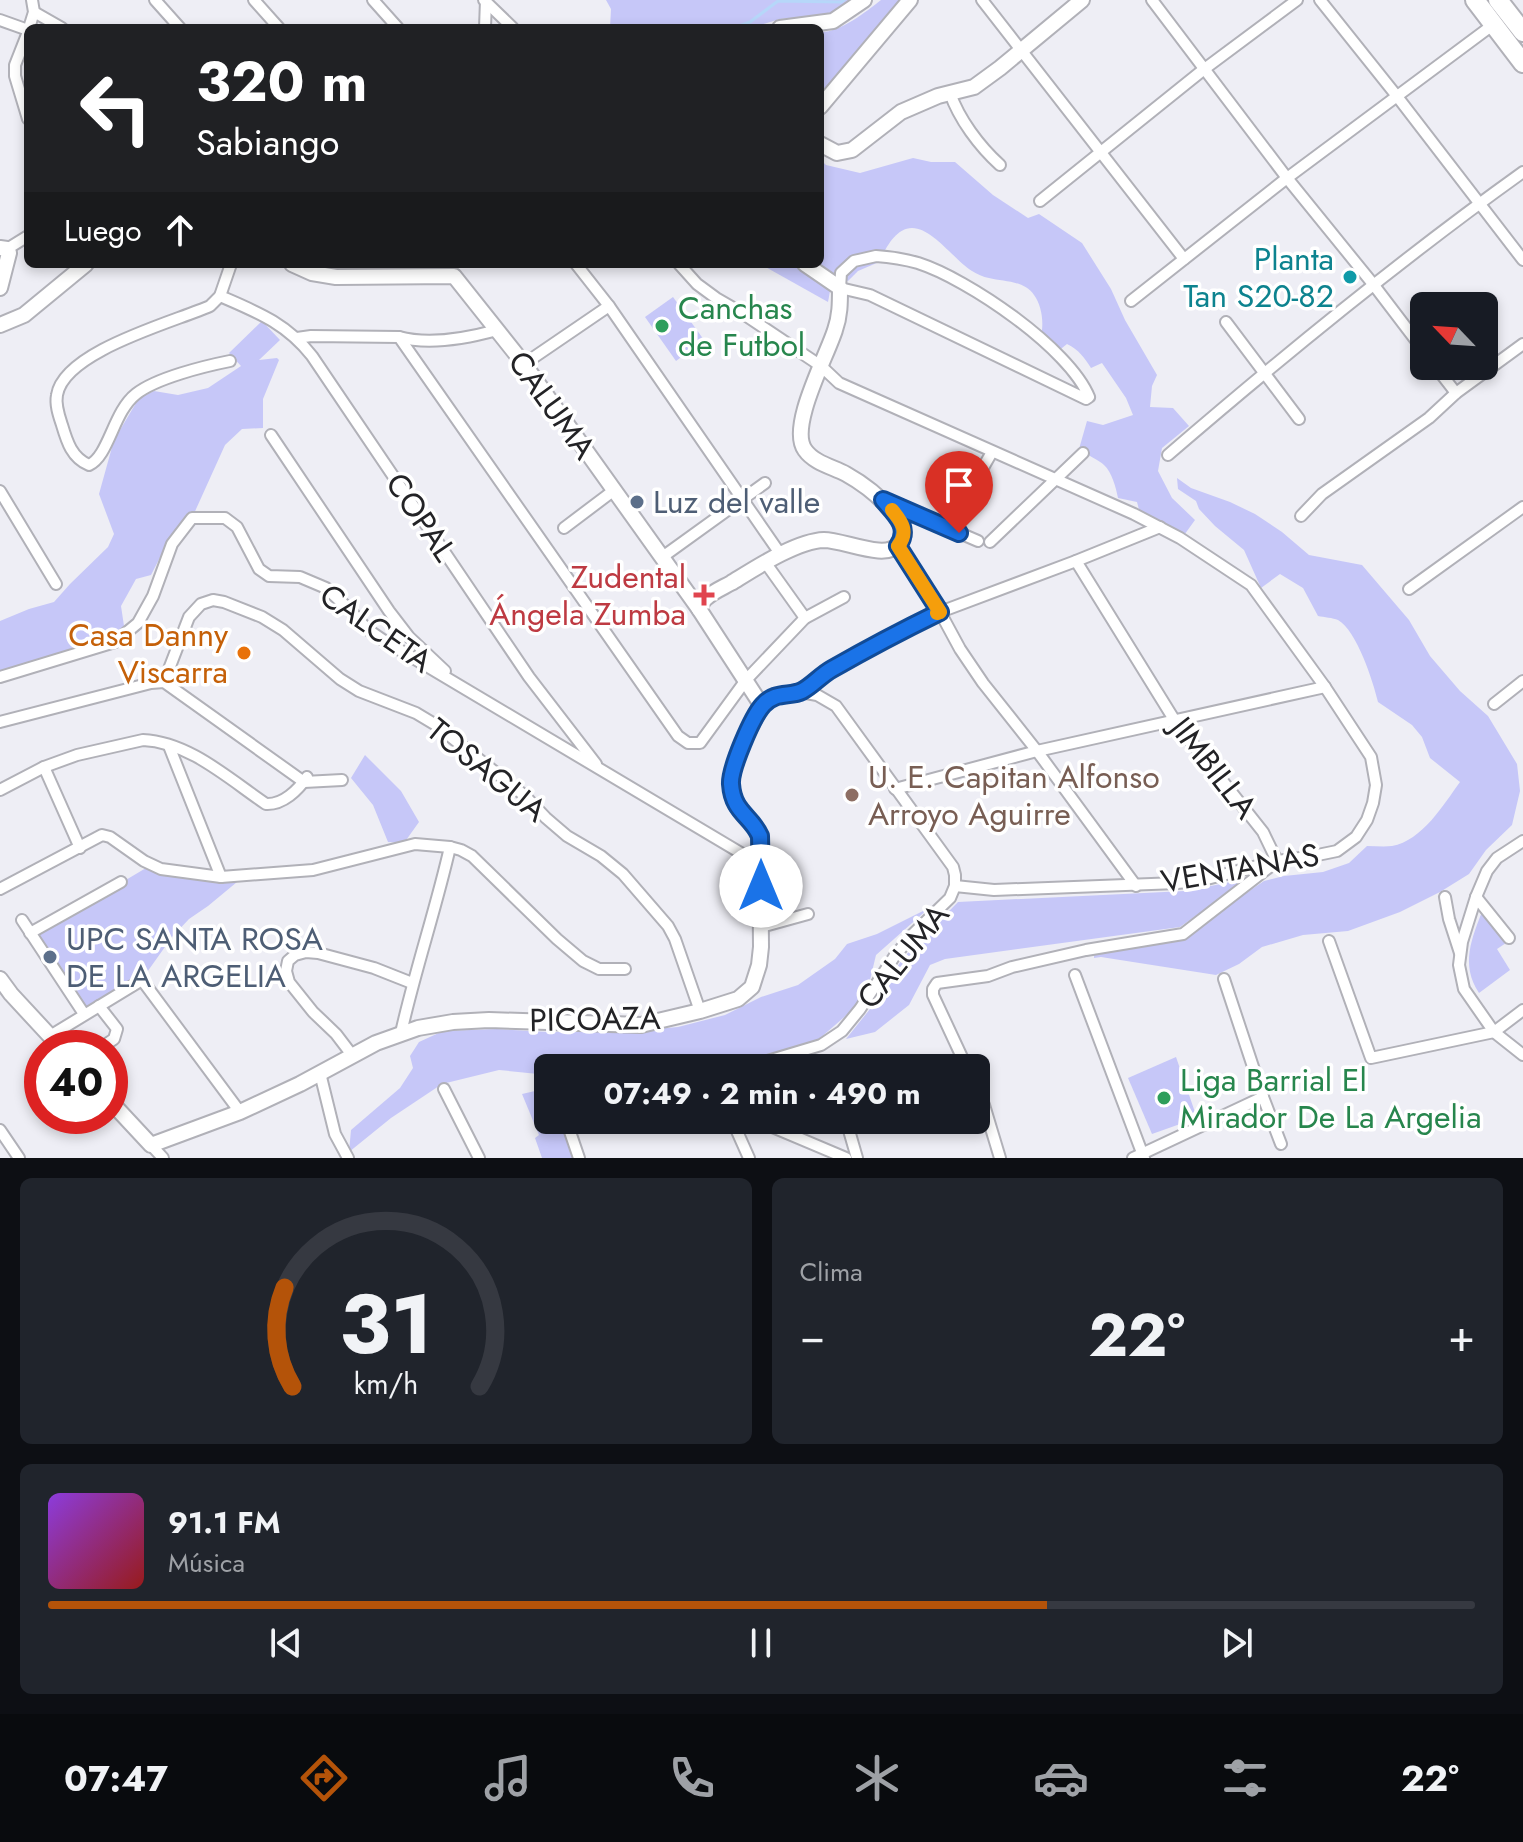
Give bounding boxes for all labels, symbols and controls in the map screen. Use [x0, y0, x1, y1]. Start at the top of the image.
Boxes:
text: 320 m [196, 41, 367, 122]
icon: left [64, 56, 168, 160]
text: Sabiango [196, 116, 339, 168]
icon: ahead [158, 208, 202, 252]
text: Luego [64, 209, 142, 252]
place label: Planta Tan S20-82 [1183, 236, 1334, 319]
marker: Planta Tan S20-82 [1341, 268, 1359, 286]
place label: Canchas de Futbol [678, 285, 805, 368]
north arrow [1410, 292, 1498, 380]
map controls [1410, 292, 1498, 380]
marker: Canchas de Futbol [653, 317, 671, 335]
street label: CALUMA [497, 341, 607, 469]
pin [925, 451, 993, 533]
icon: arrive [937, 463, 981, 507]
street label: COPAL [375, 464, 468, 571]
place label: Luz del valle [653, 479, 820, 525]
marker: Luz del valle [628, 493, 646, 511]
place label: Zudental Ángela Zumba [489, 554, 686, 637]
street label: CALCETA [310, 572, 442, 684]
marker: Zudental Ángela Zumba [693, 584, 715, 606]
place label: Casa Danny Viscarra [68, 612, 229, 695]
marker: Casa Danny Viscarra [235, 644, 253, 662]
street label: JIMBILLA [1157, 704, 1268, 829]
street label: TOSAGUA [417, 707, 557, 833]
place label: U. E. Capitan Alfonso Arroyo Aguirre [868, 754, 1160, 837]
marker: U. E. Capitan Alfonso Arroyo Aguirre [843, 786, 861, 804]
street label: VENTANAS [1157, 831, 1323, 905]
position arrow [719, 844, 803, 928]
street label: CALUMA [846, 893, 960, 1019]
place label: UPC SANTA ROSA DE LA ARGELIA [66, 916, 323, 999]
marker: UPC SANTA ROSA DE LA ARGELIA [41, 948, 59, 966]
street label: PICOAZA [529, 995, 661, 1043]
speed limit sign: 40 [24, 1030, 128, 1134]
place label: Liga Barrial El Mirador De La Argelia [1180, 1057, 1482, 1140]
text: 07:49 · 2 min · 490 m [603, 1072, 921, 1115]
marker: Liga Barrial El Mirador De La Argelia [1155, 1089, 1173, 1107]
text: Clima [800, 1253, 863, 1291]
text: 31 [339, 1264, 433, 1384]
text: 22° [1088, 1292, 1185, 1379]
text: − [800, 1304, 825, 1368]
text: + [1448, 1304, 1475, 1368]
text: km/h [353, 1363, 418, 1405]
text: 91.1 FM [168, 1501, 281, 1544]
text: Música [168, 1544, 245, 1582]
icon: previous [264, 1621, 308, 1665]
icon: pause [739, 1621, 783, 1665]
icon: next [1215, 1621, 1259, 1665]
icon: directions [296, 1750, 352, 1806]
icon: music [480, 1750, 536, 1806]
icon: phone [664, 1750, 720, 1806]
icon: climate [849, 1750, 905, 1806]
icon: car [1033, 1750, 1089, 1806]
icon: filters [1217, 1750, 1273, 1806]
text: 07:47 [64, 1752, 168, 1804]
text: 22° [1401, 1752, 1459, 1804]

